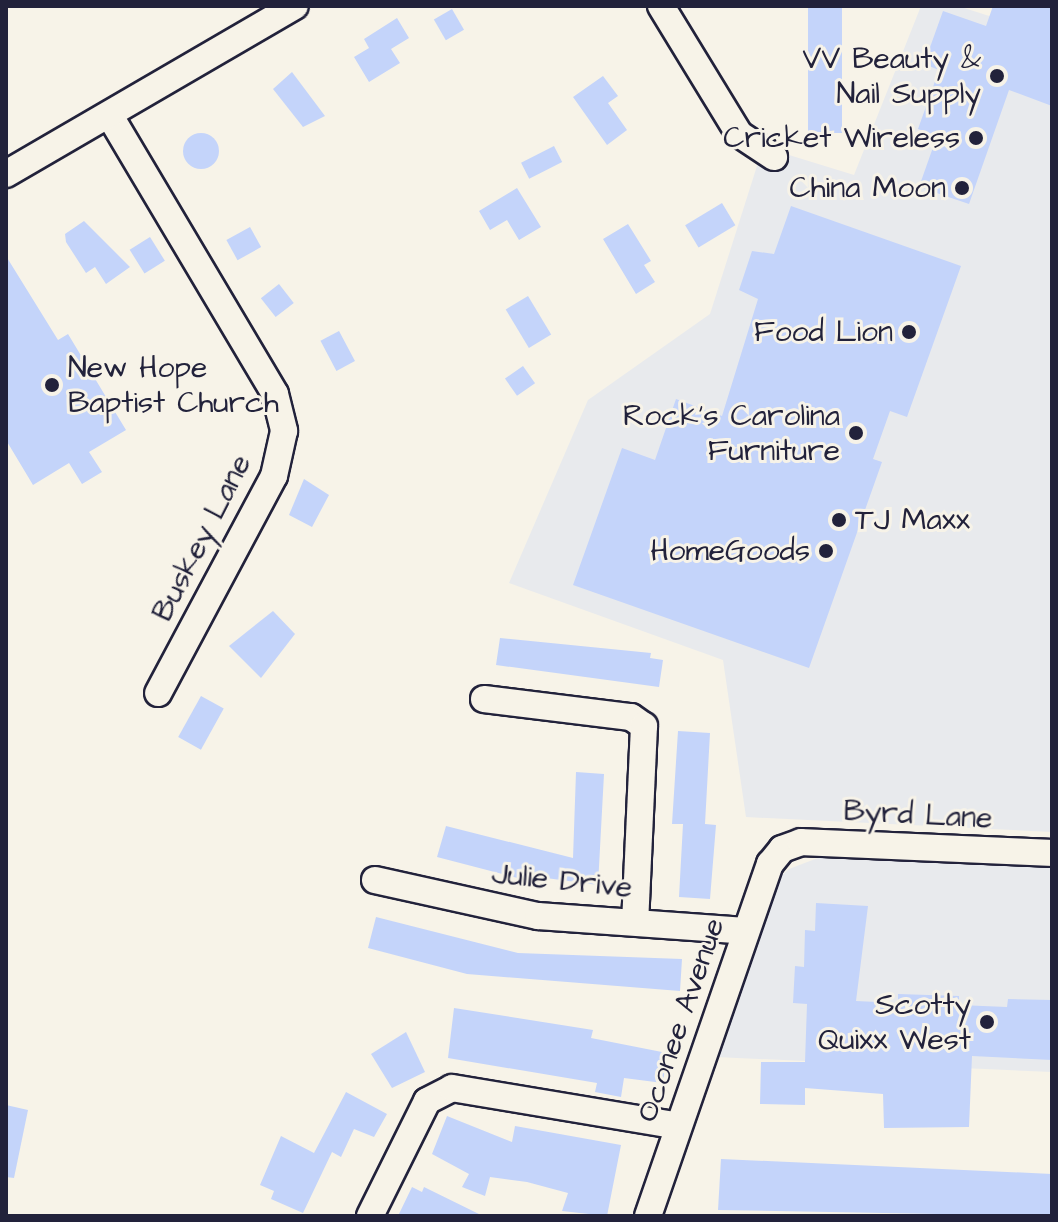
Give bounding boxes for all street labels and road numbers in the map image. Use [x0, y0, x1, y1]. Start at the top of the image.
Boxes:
street label: Buskey Lane [145, 449, 259, 627]
street label: Byrd Lane [843, 793, 993, 837]
street label: Julie Drive [490, 856, 634, 906]
street label: Oconee Avenue [629, 913, 733, 1127]

